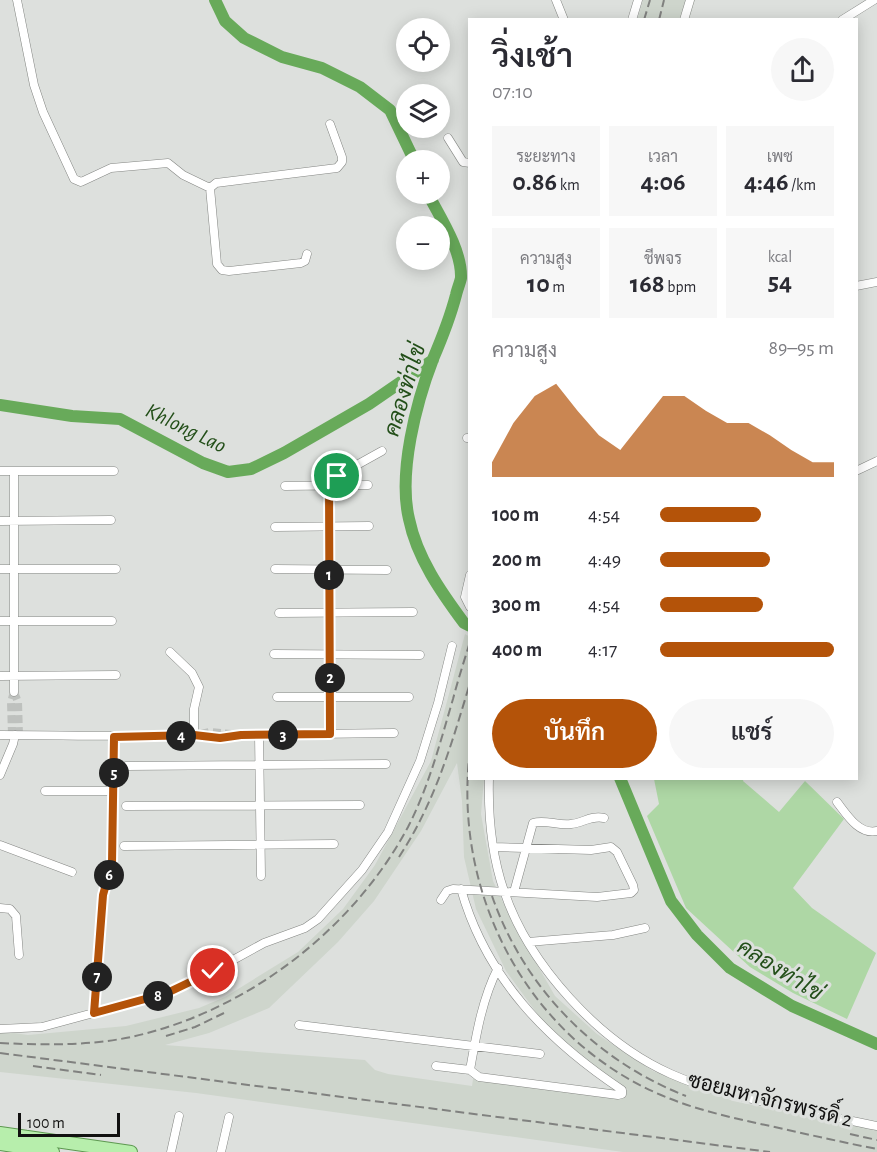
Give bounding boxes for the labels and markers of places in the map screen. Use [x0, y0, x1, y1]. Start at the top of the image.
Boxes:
pin [311, 450, 362, 501]
pin: 1 [314, 560, 344, 590]
pin: 2 [315, 663, 345, 693]
pin: 3 [268, 720, 298, 750]
pin: 4 [166, 721, 196, 751]
pin: 5 [99, 758, 129, 788]
pin: 6 [94, 860, 124, 890]
pin [187, 945, 238, 996]
pin: 7 [82, 962, 112, 992]
pin: 8 [143, 981, 173, 1011]

